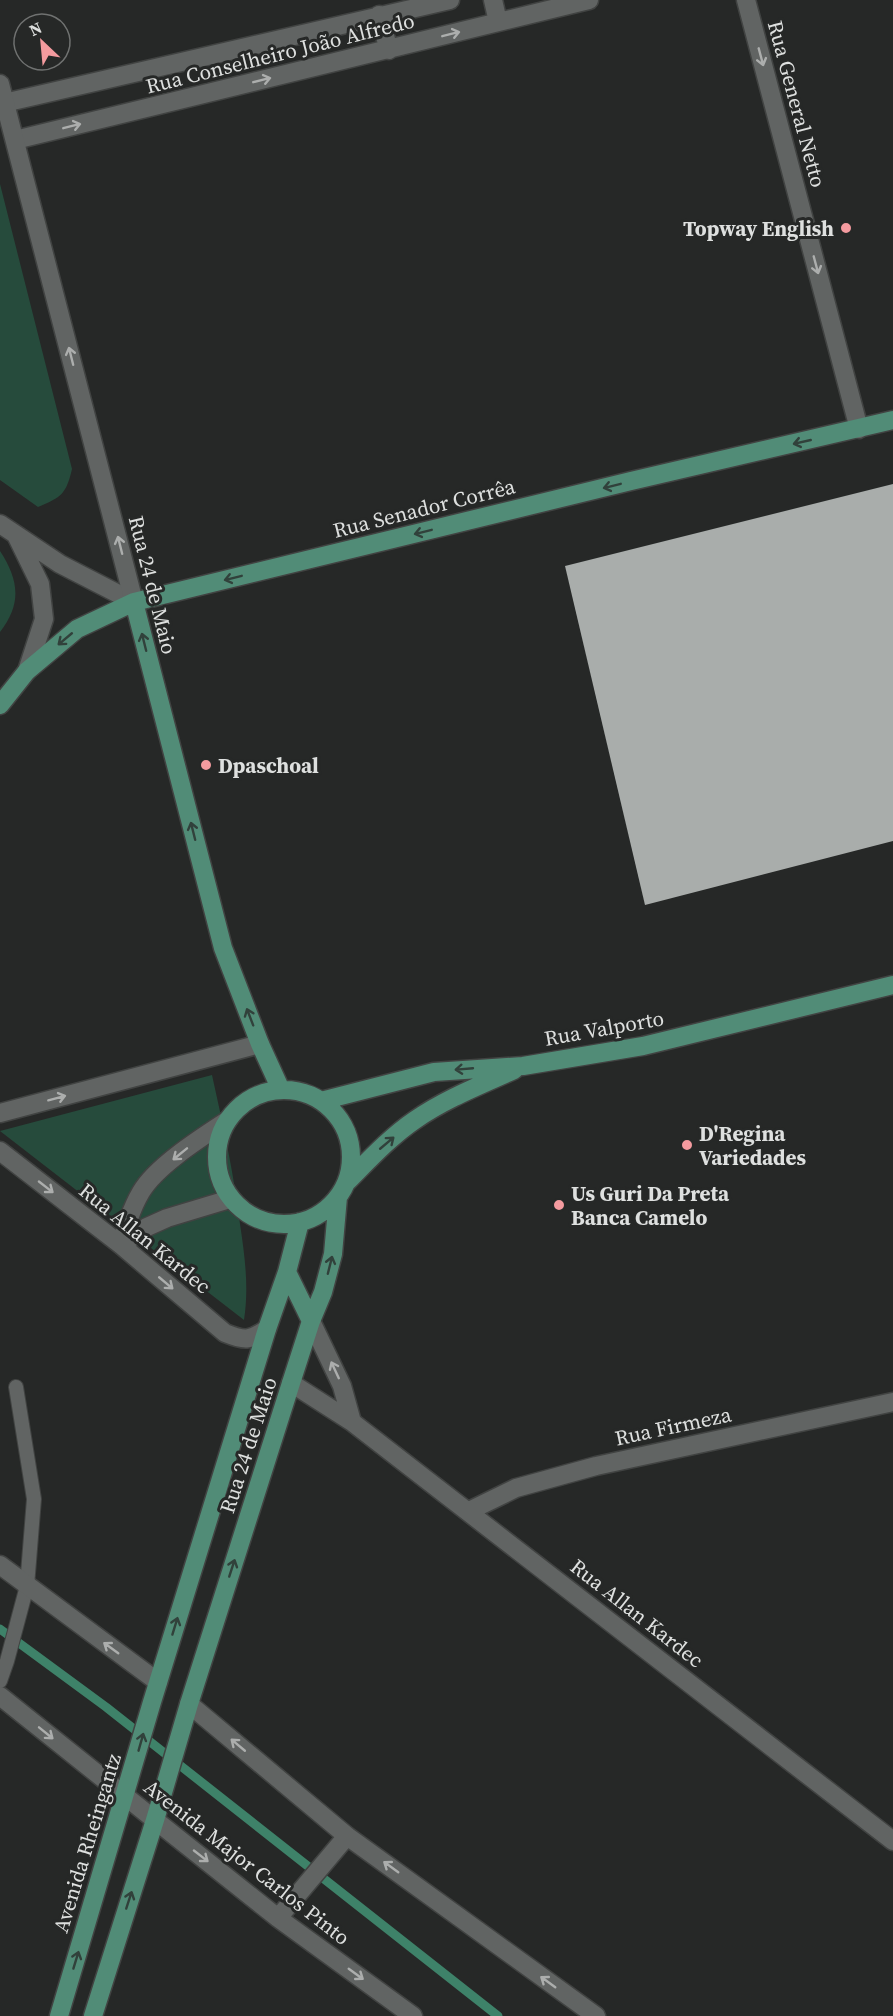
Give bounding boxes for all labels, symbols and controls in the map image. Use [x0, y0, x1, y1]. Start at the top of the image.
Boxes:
street label: Rua Conselheiro João Alfredo [143, 6, 417, 100]
north arrow [12, 12, 72, 72]
text: N [25, 16, 46, 41]
street label: Rua General Netto [761, 17, 833, 191]
one-way arrow [441, 28, 460, 40]
one-way arrow [756, 47, 767, 66]
one-way arrow [252, 74, 271, 86]
one-way arrow [62, 120, 81, 131]
place label: Topway English [683, 214, 834, 243]
marker: Topway English [839, 221, 853, 235]
one-way arrow [811, 256, 822, 275]
one-way arrow [65, 347, 76, 366]
one-way arrow [793, 436, 812, 448]
street label: Rua Senador Corrêa [330, 471, 518, 545]
one-way arrow [603, 480, 622, 492]
street label: Rua 24 de Maio [122, 513, 184, 657]
one-way arrow [414, 526, 433, 538]
one-way arrow [113, 536, 125, 555]
one-way arrow [224, 572, 243, 584]
one-way arrow [58, 632, 73, 646]
one-way arrow [138, 633, 150, 652]
place label: Dpaschoal [218, 751, 319, 780]
marker: Dpaschoal [199, 758, 213, 772]
one-way arrow [186, 822, 198, 841]
street label: Rua Valporto [542, 1003, 666, 1053]
one-way arrow [243, 1008, 254, 1027]
one-way arrow [455, 1064, 475, 1075]
one-way arrow [47, 1092, 66, 1103]
place label: D'Regina Variedades [699, 1119, 806, 1172]
one-way arrow [379, 1136, 395, 1149]
marker: D'Regina Variedades [680, 1138, 694, 1152]
one-way arrow [172, 1147, 188, 1160]
street label: Rua Allan Kardec [73, 1176, 217, 1300]
place label: Us Guri Da Preta Banca Camelo [571, 1179, 730, 1232]
one-way arrow [38, 1181, 54, 1194]
marker: Us Guri Da Preta Banca Camelo [552, 1198, 566, 1212]
one-way arrow [324, 1256, 336, 1275]
one-way arrow [158, 1276, 173, 1290]
one-way arrow [329, 1361, 340, 1379]
street label: Rua 24 de Maio [212, 1373, 284, 1517]
street label: Rua Firmeza [612, 1399, 734, 1452]
street label: Rua Allan Kardec [564, 1552, 710, 1674]
one-way arrow [227, 1559, 238, 1578]
one-way arrow [170, 1617, 181, 1636]
one-way arrow [103, 1641, 119, 1654]
one-way arrow [37, 1726, 53, 1739]
one-way arrow [135, 1733, 147, 1752]
one-way arrow [230, 1739, 246, 1752]
street label: Avenida Rheingantz [46, 1749, 128, 1936]
street label: Avenida Major Carlos Pinto [138, 1772, 356, 1952]
one-way arrow [192, 1850, 208, 1863]
one-way arrow [383, 1861, 399, 1873]
one-way arrow [124, 1891, 135, 1910]
one-way arrow [71, 1951, 82, 1970]
one-way arrow [347, 1968, 363, 1980]
one-way arrow [541, 1975, 557, 1988]

